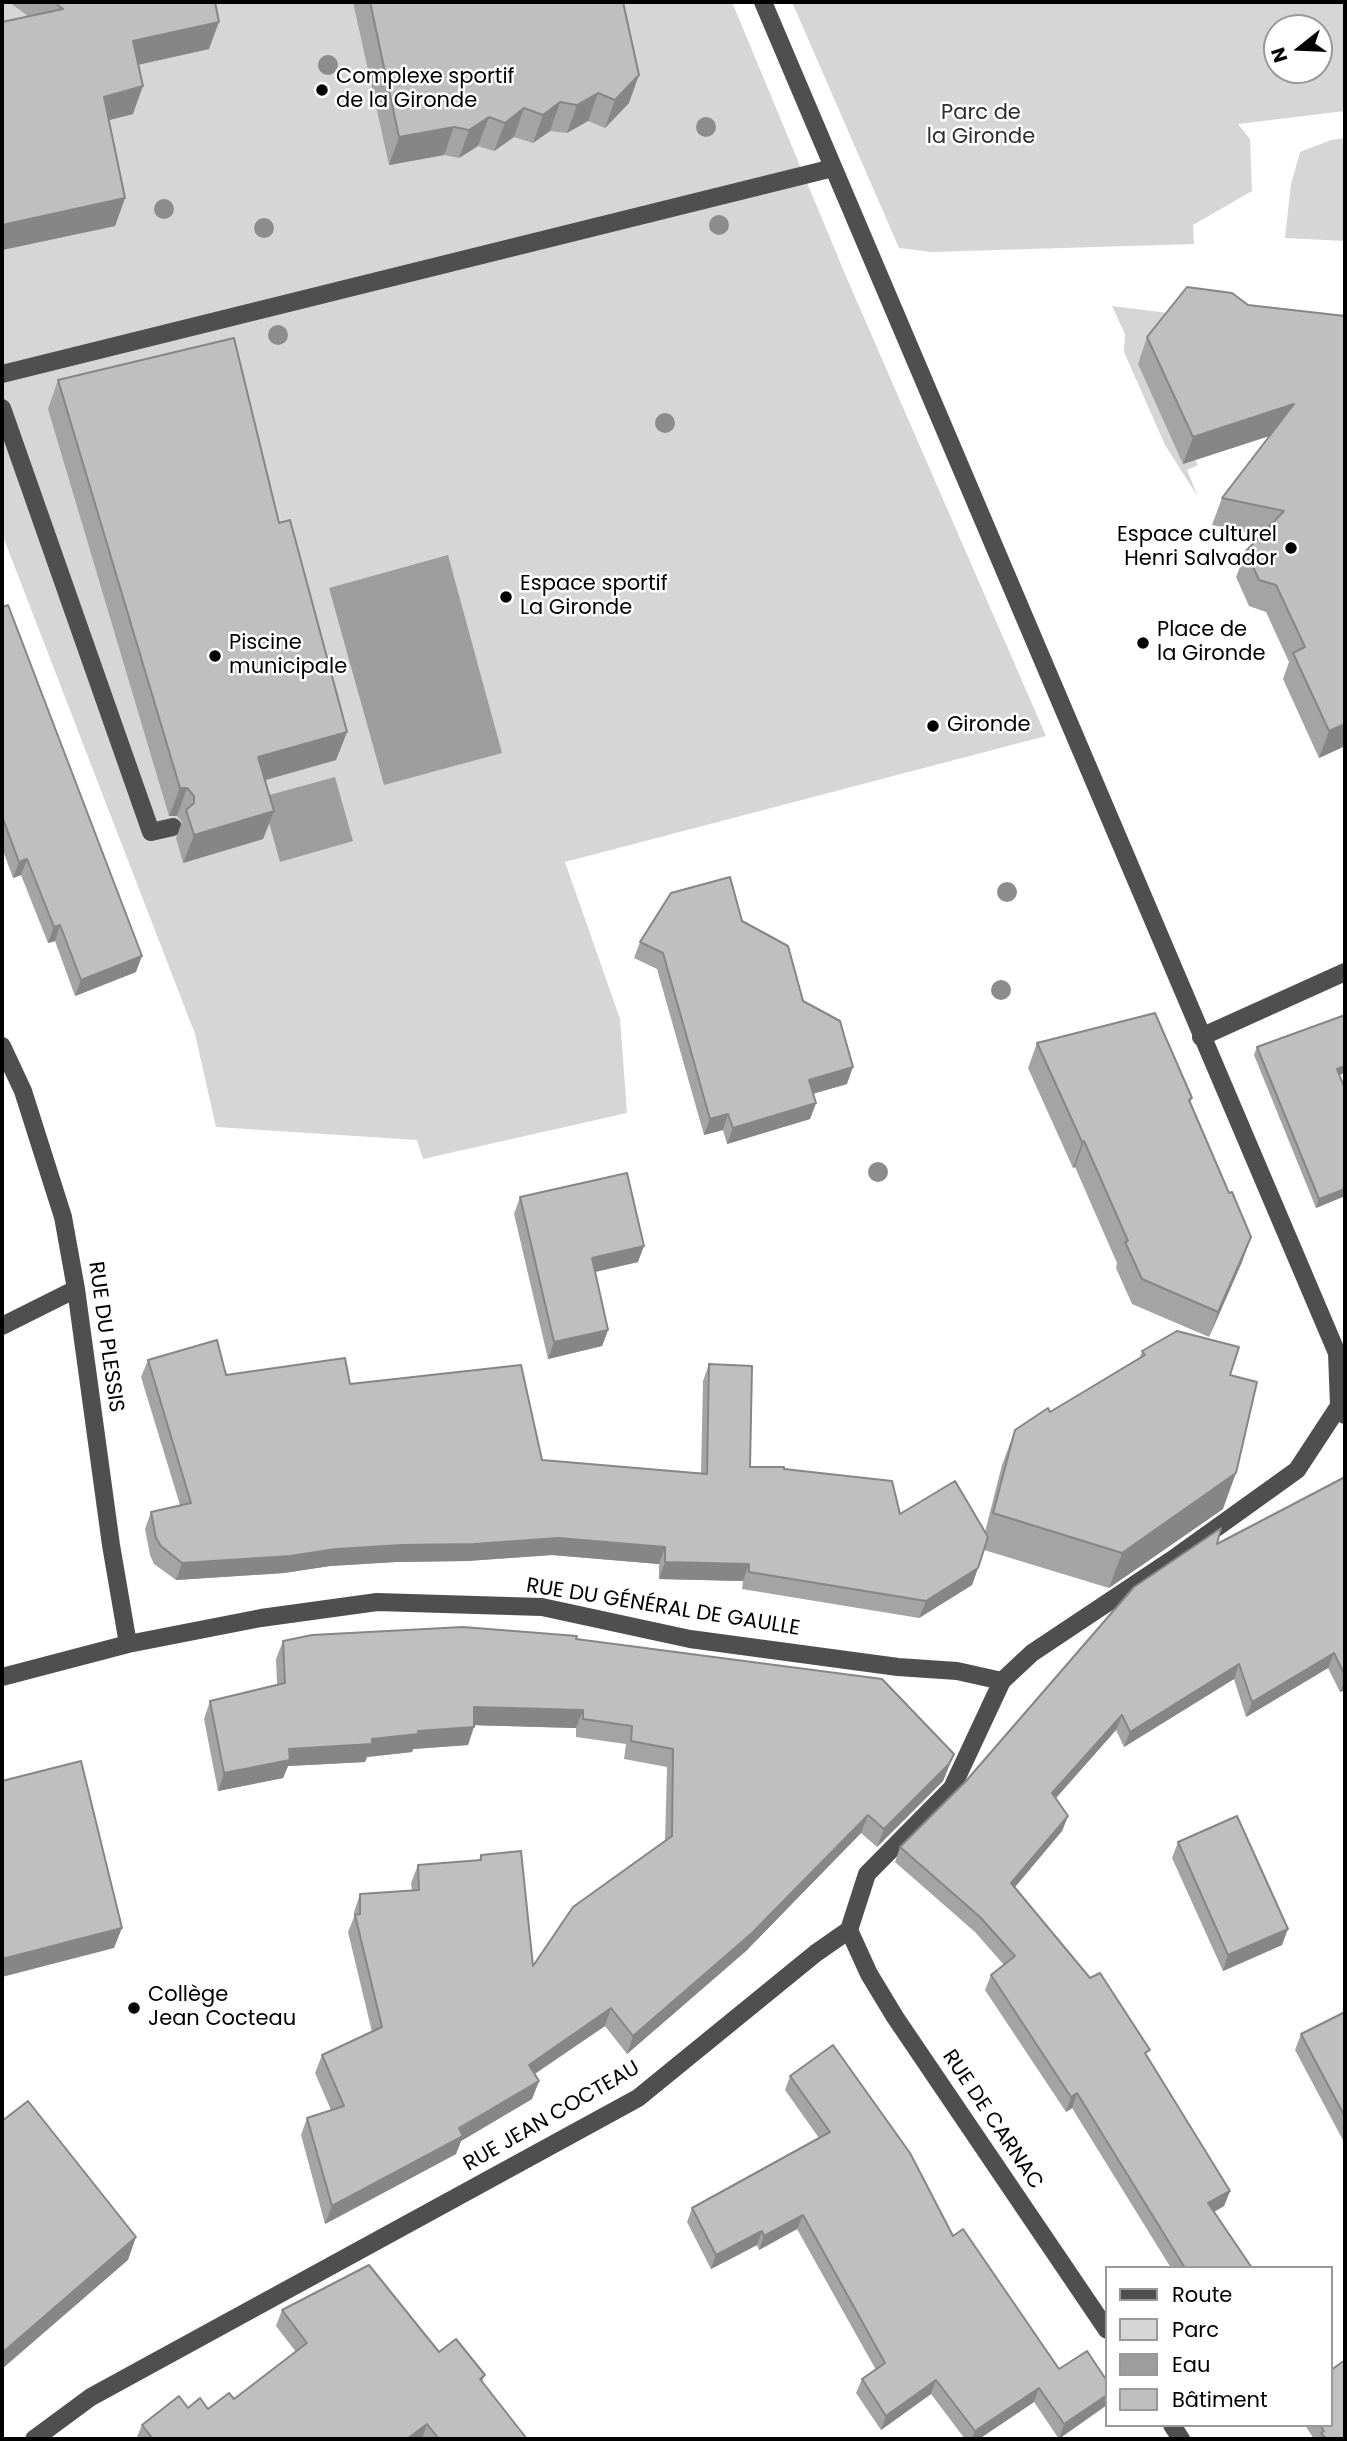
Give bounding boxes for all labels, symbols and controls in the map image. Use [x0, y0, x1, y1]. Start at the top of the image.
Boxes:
north arrow [1263, 14, 1333, 84]
text: N [1264, 44, 1295, 66]
place label: Complexe sportif de la Gironde [336, 65, 514, 115]
marker: Complexe sportif de la Gironde [314, 82, 330, 98]
park label: Parc de la Gironde [927, 101, 1035, 151]
place label: Espace culturel Henri Salvador [1117, 523, 1277, 573]
marker: Espace culturel Henri Salvador [1283, 540, 1299, 556]
place label: Espace sportif La Gironde [520, 572, 668, 622]
marker: Espace sportif La Gironde [498, 589, 514, 605]
place label: Place de la Gironde [1157, 618, 1265, 668]
place label: Piscine municipale [229, 631, 347, 681]
marker: Place de la Gironde [1135, 635, 1151, 651]
marker: Piscine municipale [207, 648, 223, 664]
place label: Gironde [947, 713, 1030, 739]
marker: Gironde [925, 718, 941, 734]
street label: RUE DU PLESSIS [82, 1260, 128, 1414]
street label: RUE DU GÉNÉRAL DE GAULLE [524, 1574, 802, 1642]
place label: Collège Jean Cocteau [148, 1983, 296, 2033]
marker: Collège Jean Cocteau [126, 2000, 142, 2016]
street label: RUE DE CARNAC [936, 2045, 1048, 2195]
street label: RUE JEAN COCTEAU [459, 2056, 645, 2178]
legend [1106, 2266, 1333, 2427]
text: Route [1172, 2280, 1232, 2309]
text: Parc [1172, 2315, 1219, 2344]
text: Eau [1172, 2350, 1210, 2379]
text: Bâtiment [1172, 2385, 1268, 2414]

